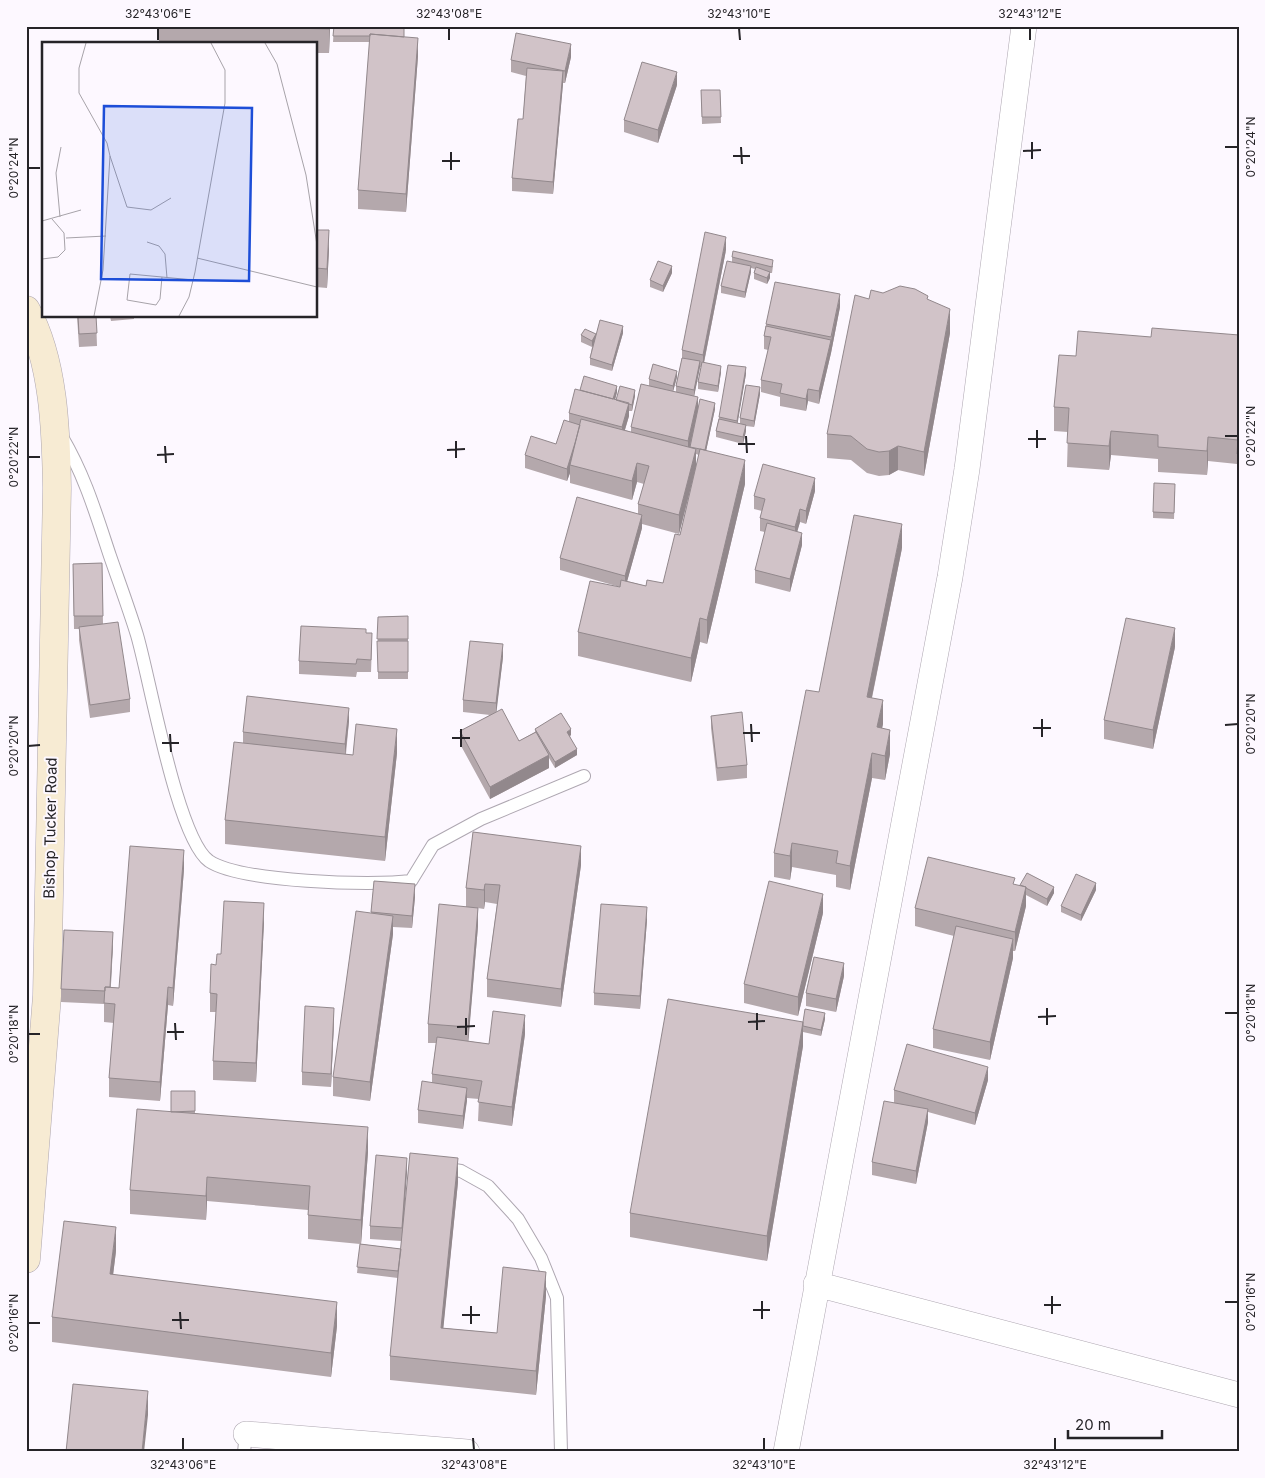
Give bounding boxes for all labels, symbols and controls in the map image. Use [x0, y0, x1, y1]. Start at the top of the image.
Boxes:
text: 32°43'06"E [125, 6, 191, 21]
text: 32°43'08"E [416, 6, 482, 21]
text: 32°43'10"E [707, 6, 771, 21]
text: 32°43'12"E [998, 6, 1062, 21]
inset map [42, 42, 318, 318]
text: 0°20'24"N [1243, 116, 1258, 178]
text: 0°20'24"N [6, 137, 21, 199]
text: 0°20'22"N [1243, 406, 1258, 466]
text: 0°20'22"N [6, 427, 21, 487]
text: 0°20'20"N [1243, 693, 1258, 755]
text: 0°20'20"N [6, 715, 21, 777]
street label: Bishop Tucker Road [39, 757, 61, 899]
text: 0°20'18"N [1243, 984, 1258, 1042]
text: 0°20'18"N [6, 1005, 21, 1063]
text: 0°20'16"N [1243, 1273, 1258, 1331]
text: 0°20'16"N [6, 1294, 21, 1352]
scale bar [1068, 1408, 1161, 1440]
text: 20 m [1075, 1415, 1111, 1434]
text: 32°43'06"E [150, 1457, 216, 1472]
text: 32°43'08"E [441, 1457, 507, 1472]
text: 32°43'10"E [732, 1457, 796, 1472]
text: 32°43'12"E [1023, 1457, 1087, 1472]

